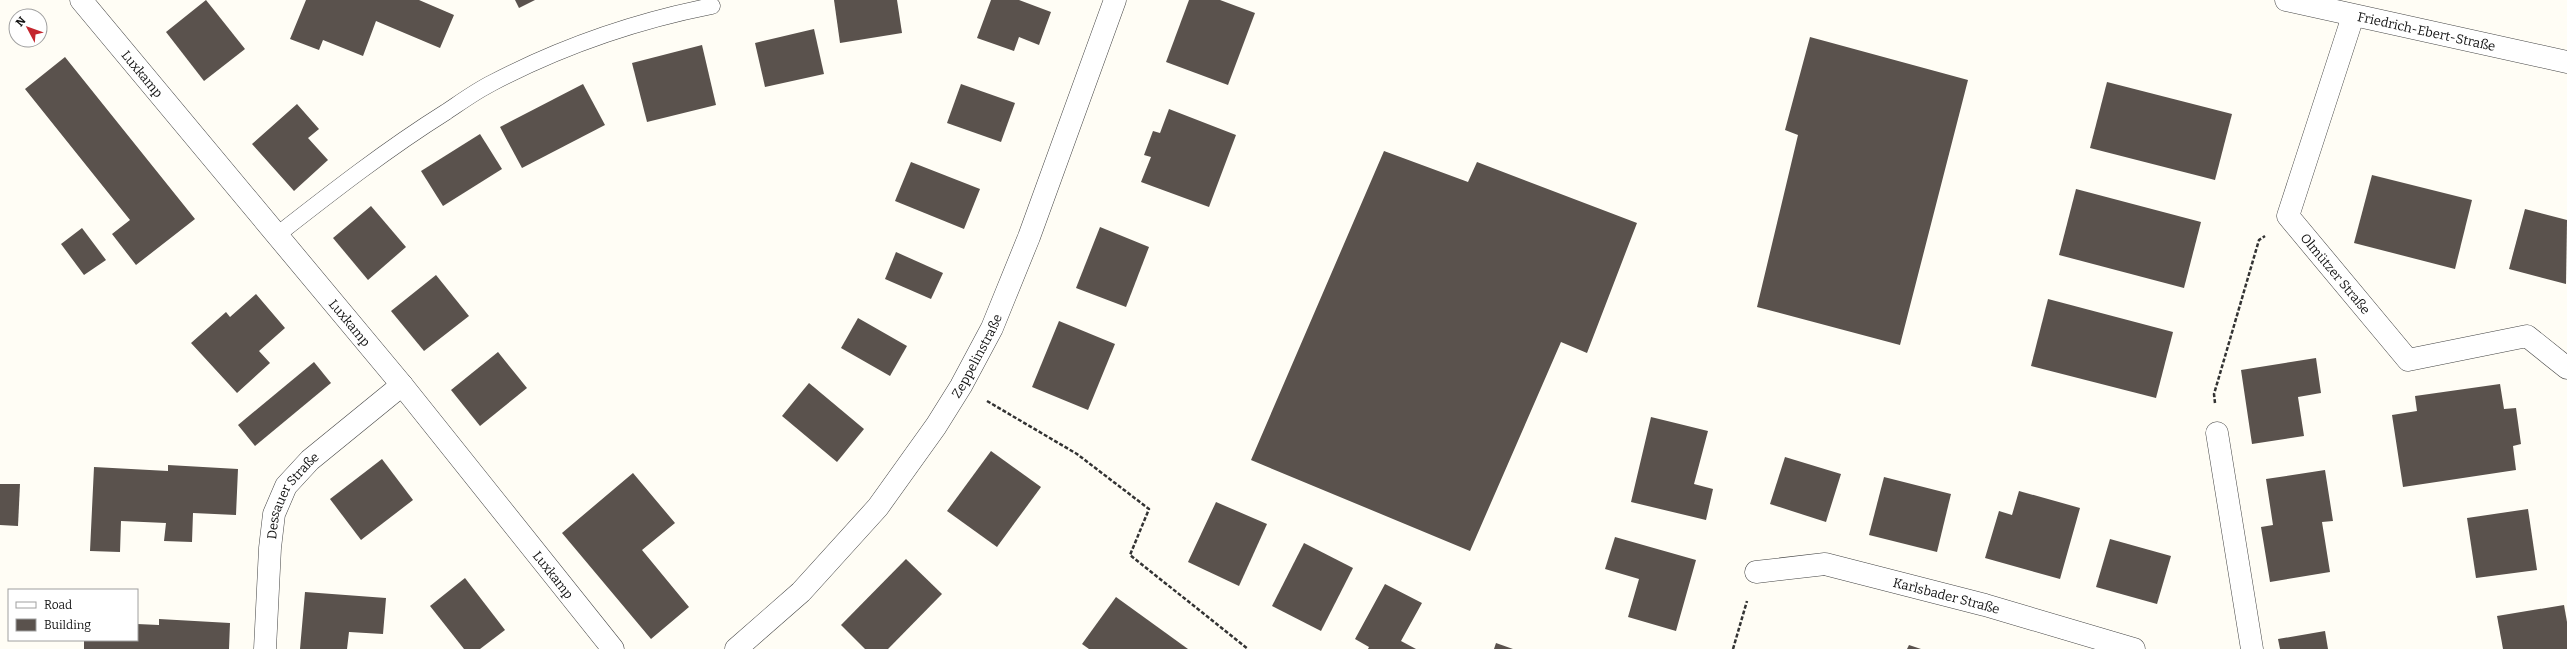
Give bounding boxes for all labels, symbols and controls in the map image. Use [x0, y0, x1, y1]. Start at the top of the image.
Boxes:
north arrow [8, 8, 48, 48]
street label: Friedrich-Ebert-Straße [2356, 9, 2497, 54]
text: N [13, 14, 29, 29]
street label: Luxkamp [118, 48, 166, 101]
street label: Olmützer Straße [2297, 230, 2373, 317]
street label: Luxkamp [326, 296, 374, 350]
street label: Zeppelinstraße [949, 312, 1005, 401]
street label: Dessauer Straße [264, 449, 322, 540]
street label: Luxkamp [530, 548, 577, 602]
street label: Karlsbader Straße [1892, 575, 2001, 617]
legend [8, 589, 138, 641]
text: Road [44, 598, 72, 612]
text: Building [44, 618, 91, 632]

